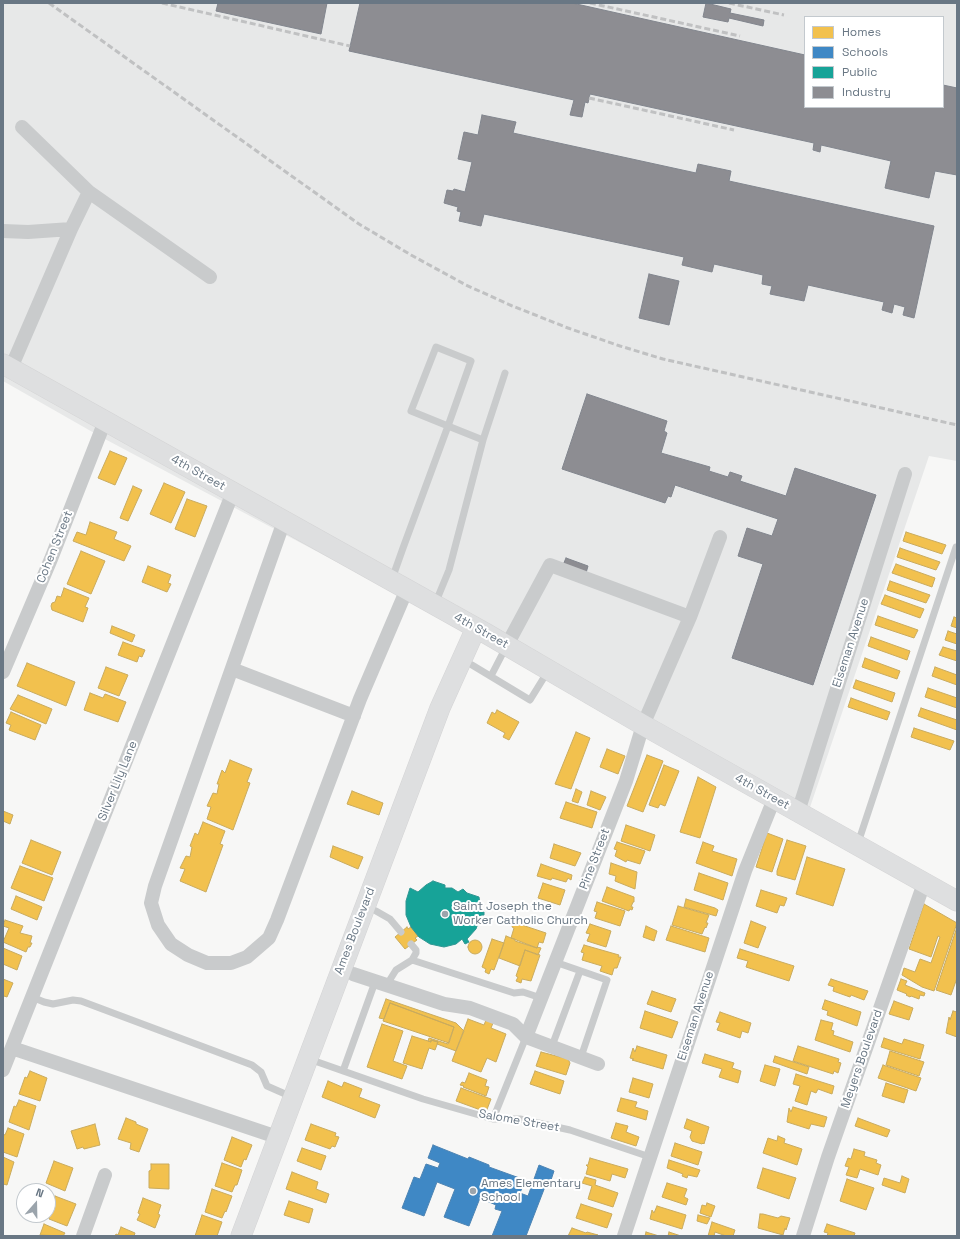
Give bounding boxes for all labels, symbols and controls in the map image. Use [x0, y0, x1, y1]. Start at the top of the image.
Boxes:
legend [804, 16, 944, 108]
text: Homes [842, 24, 881, 40]
text: Schools [842, 44, 888, 60]
text: Public [842, 64, 877, 80]
text: Industry [842, 84, 891, 100]
street label: 4th Street [168, 452, 228, 494]
street label: Cohen Street [34, 509, 76, 585]
street label: Eiseman Avenue [830, 596, 872, 690]
street label: 4th Street [451, 610, 511, 652]
street label: Silver Lily Lane [95, 739, 141, 823]
street label: 4th Street [732, 771, 792, 813]
street label: Pine Street [577, 826, 613, 892]
street label: Ames Boulevard [332, 885, 378, 977]
place label: Saint Joseph the Worker Catholic Church [453, 900, 588, 928]
marker: Saint Joseph the Worker Catholic Church [440, 909, 450, 919]
street label: Eiseman Avenue [675, 969, 717, 1063]
street label: Meyers Boulevard [838, 1008, 886, 1110]
street label: Salome Street [477, 1107, 561, 1135]
place label: Ames Elementary School [481, 1177, 581, 1205]
north arrow [16, 1183, 56, 1223]
text: N [34, 1185, 46, 1201]
marker: Ames Elementary School [468, 1186, 478, 1196]

